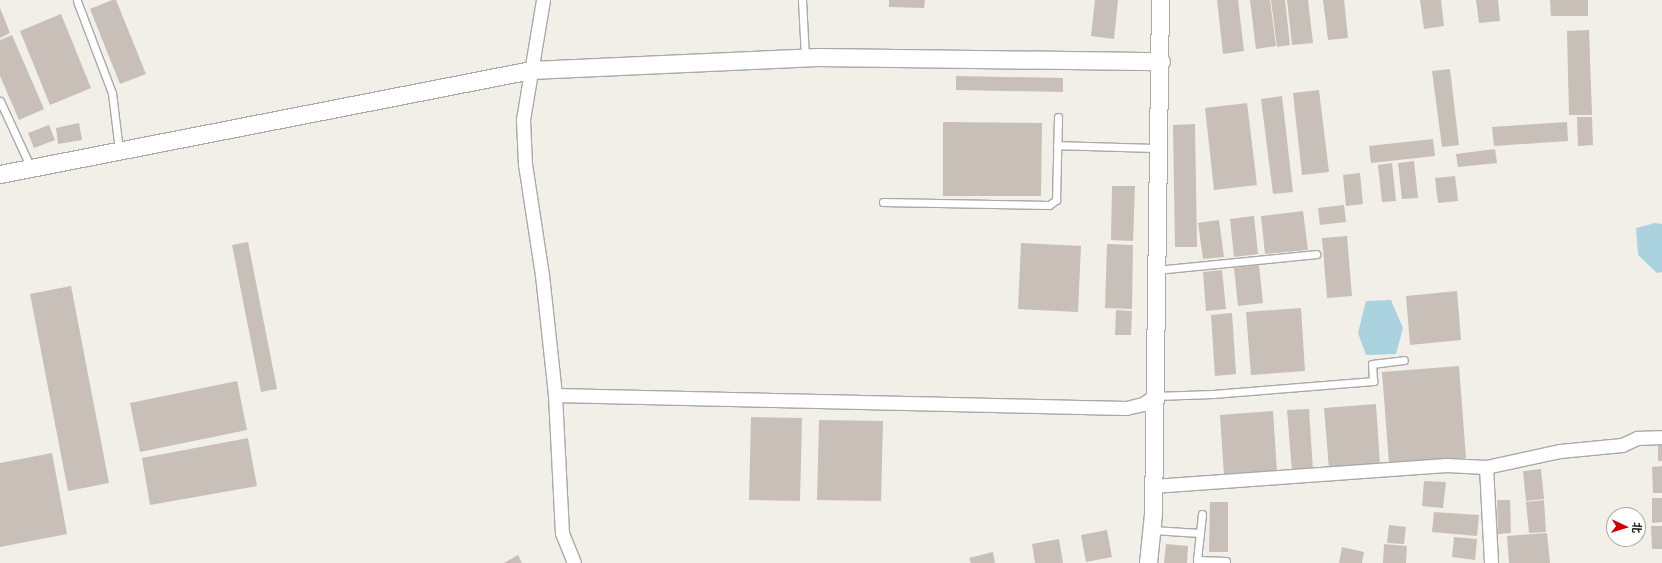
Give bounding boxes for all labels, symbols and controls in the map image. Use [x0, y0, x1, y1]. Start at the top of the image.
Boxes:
north arrow [1606, 507, 1646, 547]
text: 北 [1630, 522, 1644, 534]

